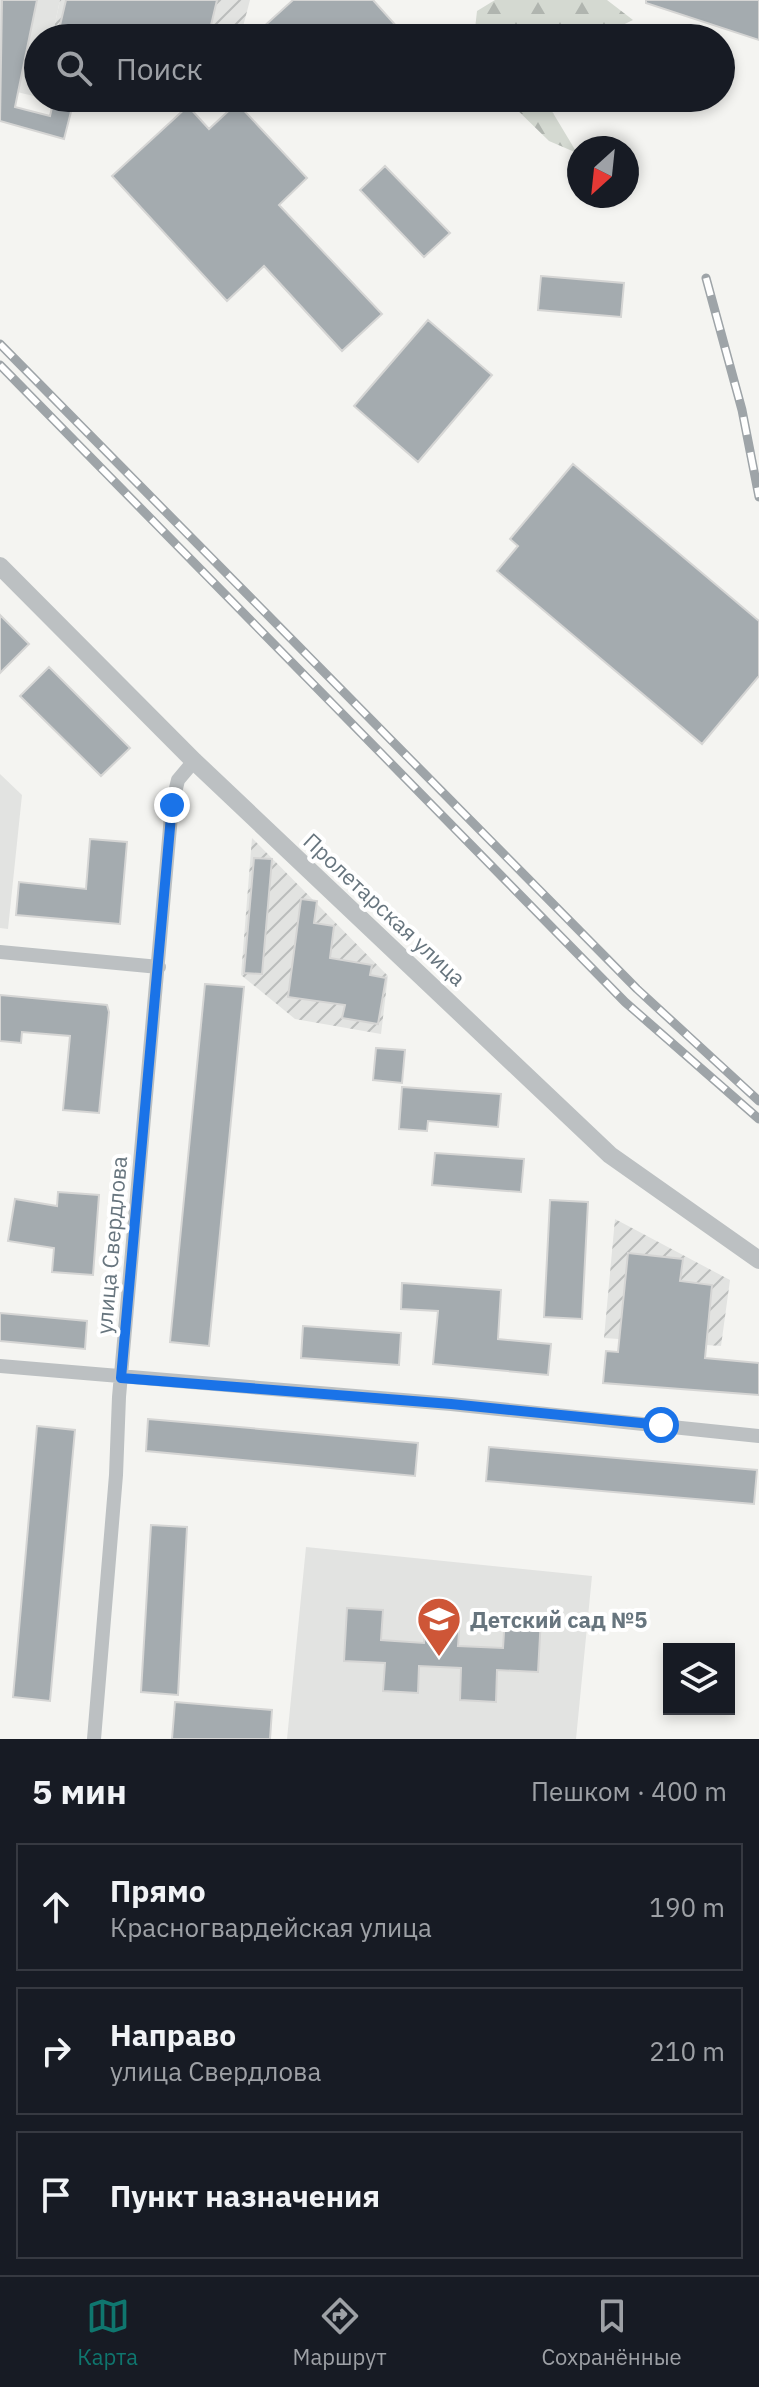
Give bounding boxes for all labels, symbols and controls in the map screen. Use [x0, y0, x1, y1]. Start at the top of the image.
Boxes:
search box [24, 24, 735, 112]
icon: search [52, 46, 96, 90]
text: Поиск [116, 49, 203, 88]
north arrow [567, 136, 639, 208]
route end [154, 787, 190, 823]
street label: Пролетарская улица [298, 826, 472, 992]
street label: улица Свердлова [89, 1154, 133, 1335]
route start [643, 1407, 679, 1443]
school or university icon: Детский сад №5 [415, 1595, 463, 1658]
place label: Детский сад №5 [470, 1605, 647, 1634]
map controls [663, 1643, 735, 1715]
button: layers [663, 1643, 735, 1715]
text: 5 мин [32, 1769, 127, 1813]
text: Пешком · 400 m [531, 1774, 727, 1808]
text: Прямо [110, 1871, 206, 1910]
icon: ahead [34, 1885, 78, 1929]
text: 190 m [649, 1890, 725, 1924]
text: Красногвардейская улица [110, 1910, 432, 1944]
text: Направо [110, 2015, 236, 2054]
icon: right [34, 2029, 78, 2073]
text: 210 m [649, 2034, 725, 2068]
text: улица Свердлова [110, 2054, 321, 2088]
icon: arrive [34, 2173, 78, 2217]
text: Пункт назначения [110, 2176, 380, 2215]
tab: Карта [77, 2294, 138, 2371]
tab: Маршрут [293, 2294, 387, 2371]
tab: Сохранённые [541, 2294, 682, 2371]

